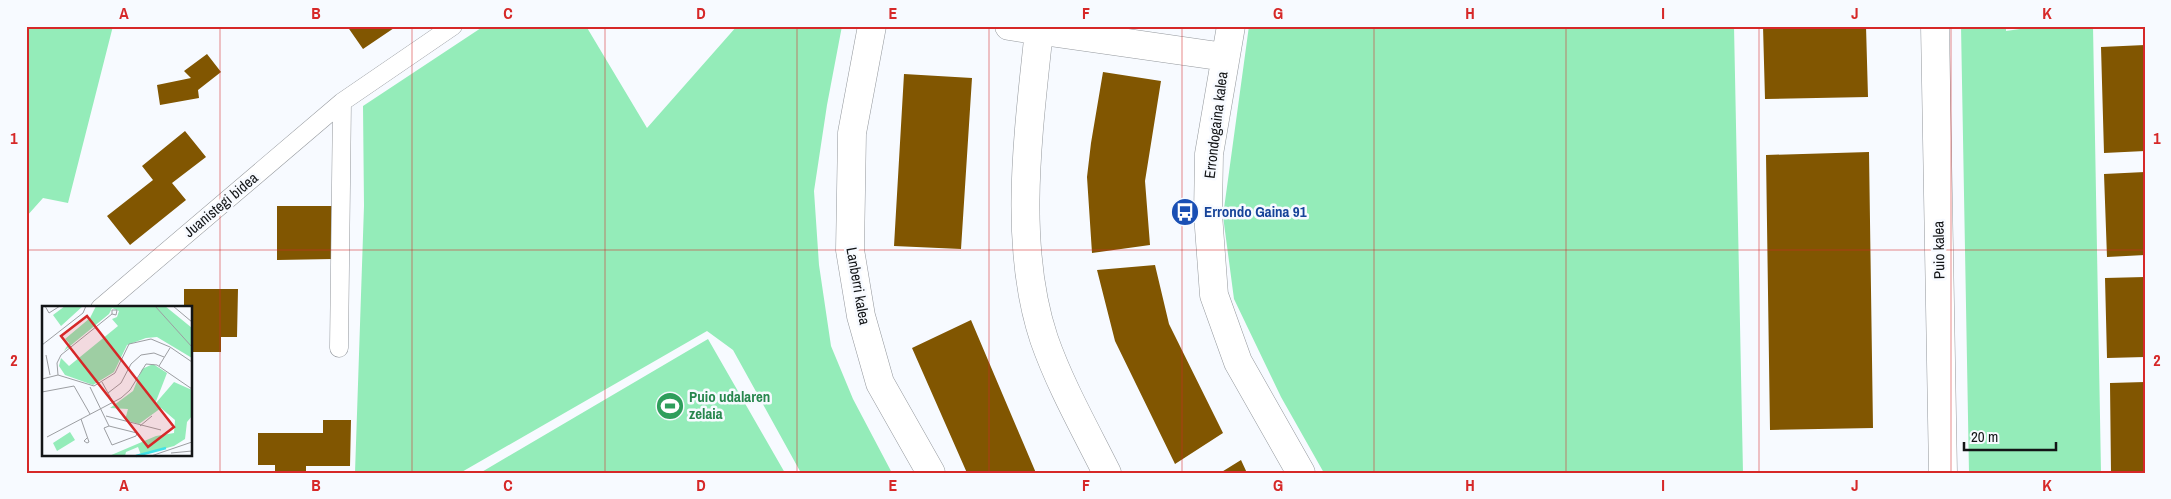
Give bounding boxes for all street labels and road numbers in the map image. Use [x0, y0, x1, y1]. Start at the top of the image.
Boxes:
street label: Errondogaina kalea [1199, 70, 1232, 179]
street label: Juanistegi bidea [179, 167, 262, 242]
street label: Puio kalea [1927, 221, 1950, 279]
street label: Lanberri kalea [841, 245, 876, 327]

